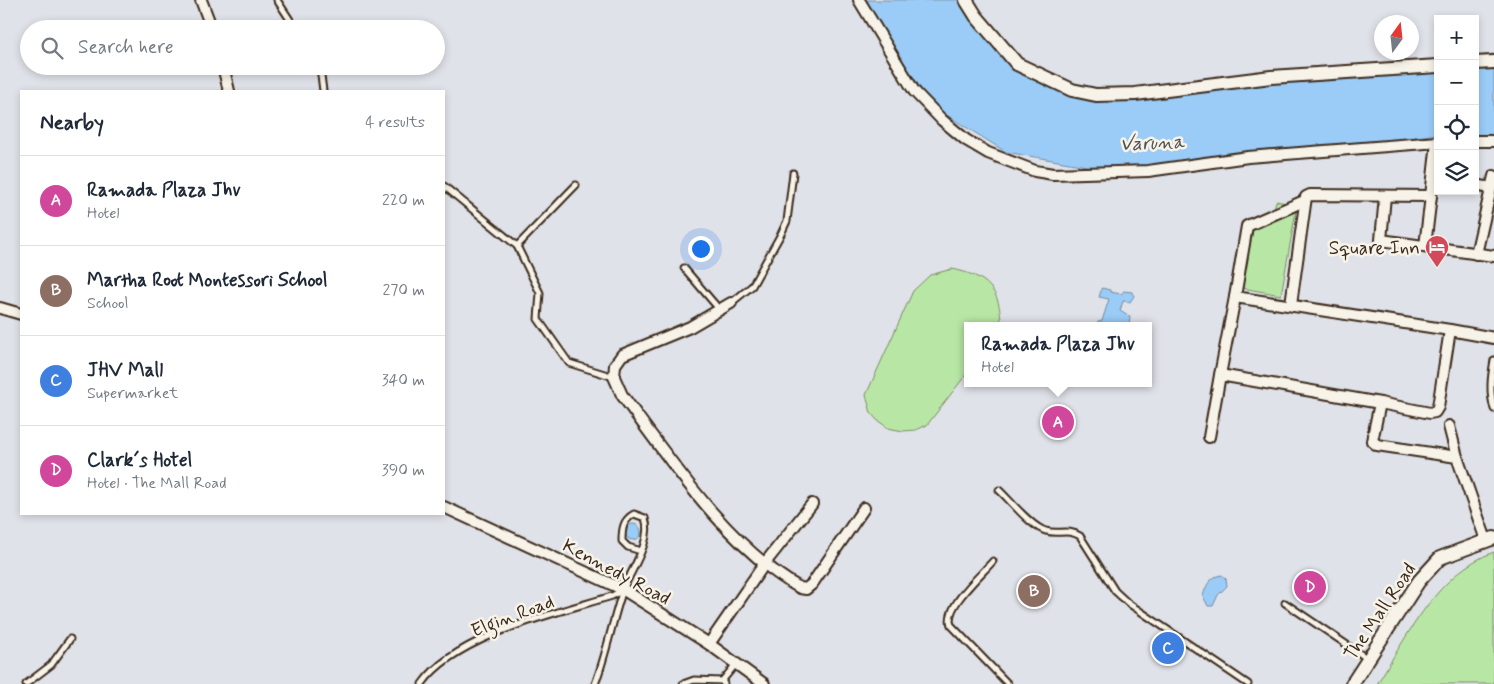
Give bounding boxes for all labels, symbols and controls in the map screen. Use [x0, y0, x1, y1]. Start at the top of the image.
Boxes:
north arrow [1374, 15, 1419, 60]
map controls [1434, 15, 1479, 195]
button: + [1434, 15, 1479, 60]
search box [20, 20, 445, 75]
icon: search [38, 34, 66, 62]
text: Search here [78, 35, 174, 60]
button: − [1434, 60, 1479, 105]
button: locate [1434, 105, 1479, 150]
text: Nearby [40, 109, 104, 137]
text: 4 results [365, 112, 425, 133]
water label: Varuna [1119, 129, 1186, 158]
button: layers [1434, 150, 1479, 195]
text: Ramada Plaza Jhv [87, 178, 240, 203]
text: A [51, 190, 61, 211]
text: 220 m [382, 190, 425, 211]
text: Hotel [87, 203, 120, 224]
hotel icon: Square Inn [1424, 234, 1450, 268]
your location [688, 236, 714, 262]
place label: Square Inn [1329, 236, 1420, 261]
text: Martha Root Montessori School [87, 268, 327, 293]
text: B [51, 280, 61, 301]
text: 270 m [382, 280, 425, 301]
text: School [87, 293, 128, 314]
popup [964, 322, 1152, 387]
text: Ramada Plaza Jhv [981, 332, 1135, 357]
text: Hotel [981, 357, 1014, 378]
text: JHV Mall [87, 358, 163, 383]
text: C [50, 370, 62, 391]
text: 340 m [381, 370, 425, 391]
text: Supermarket [87, 383, 178, 404]
pin: A [1042, 403, 1074, 441]
text: Clark´s Hotel [87, 448, 192, 473]
text: D [50, 460, 62, 481]
text: 390 m [382, 460, 425, 481]
text: Hotel · The Mall Road [87, 473, 227, 494]
street label: Kennedy Road [558, 533, 675, 611]
street label: The Mall Road [1338, 558, 1422, 665]
pin: D [1294, 568, 1326, 606]
pin: B [1018, 572, 1050, 610]
street label: Elgin Road [467, 589, 559, 646]
pin: C [1152, 629, 1184, 667]

